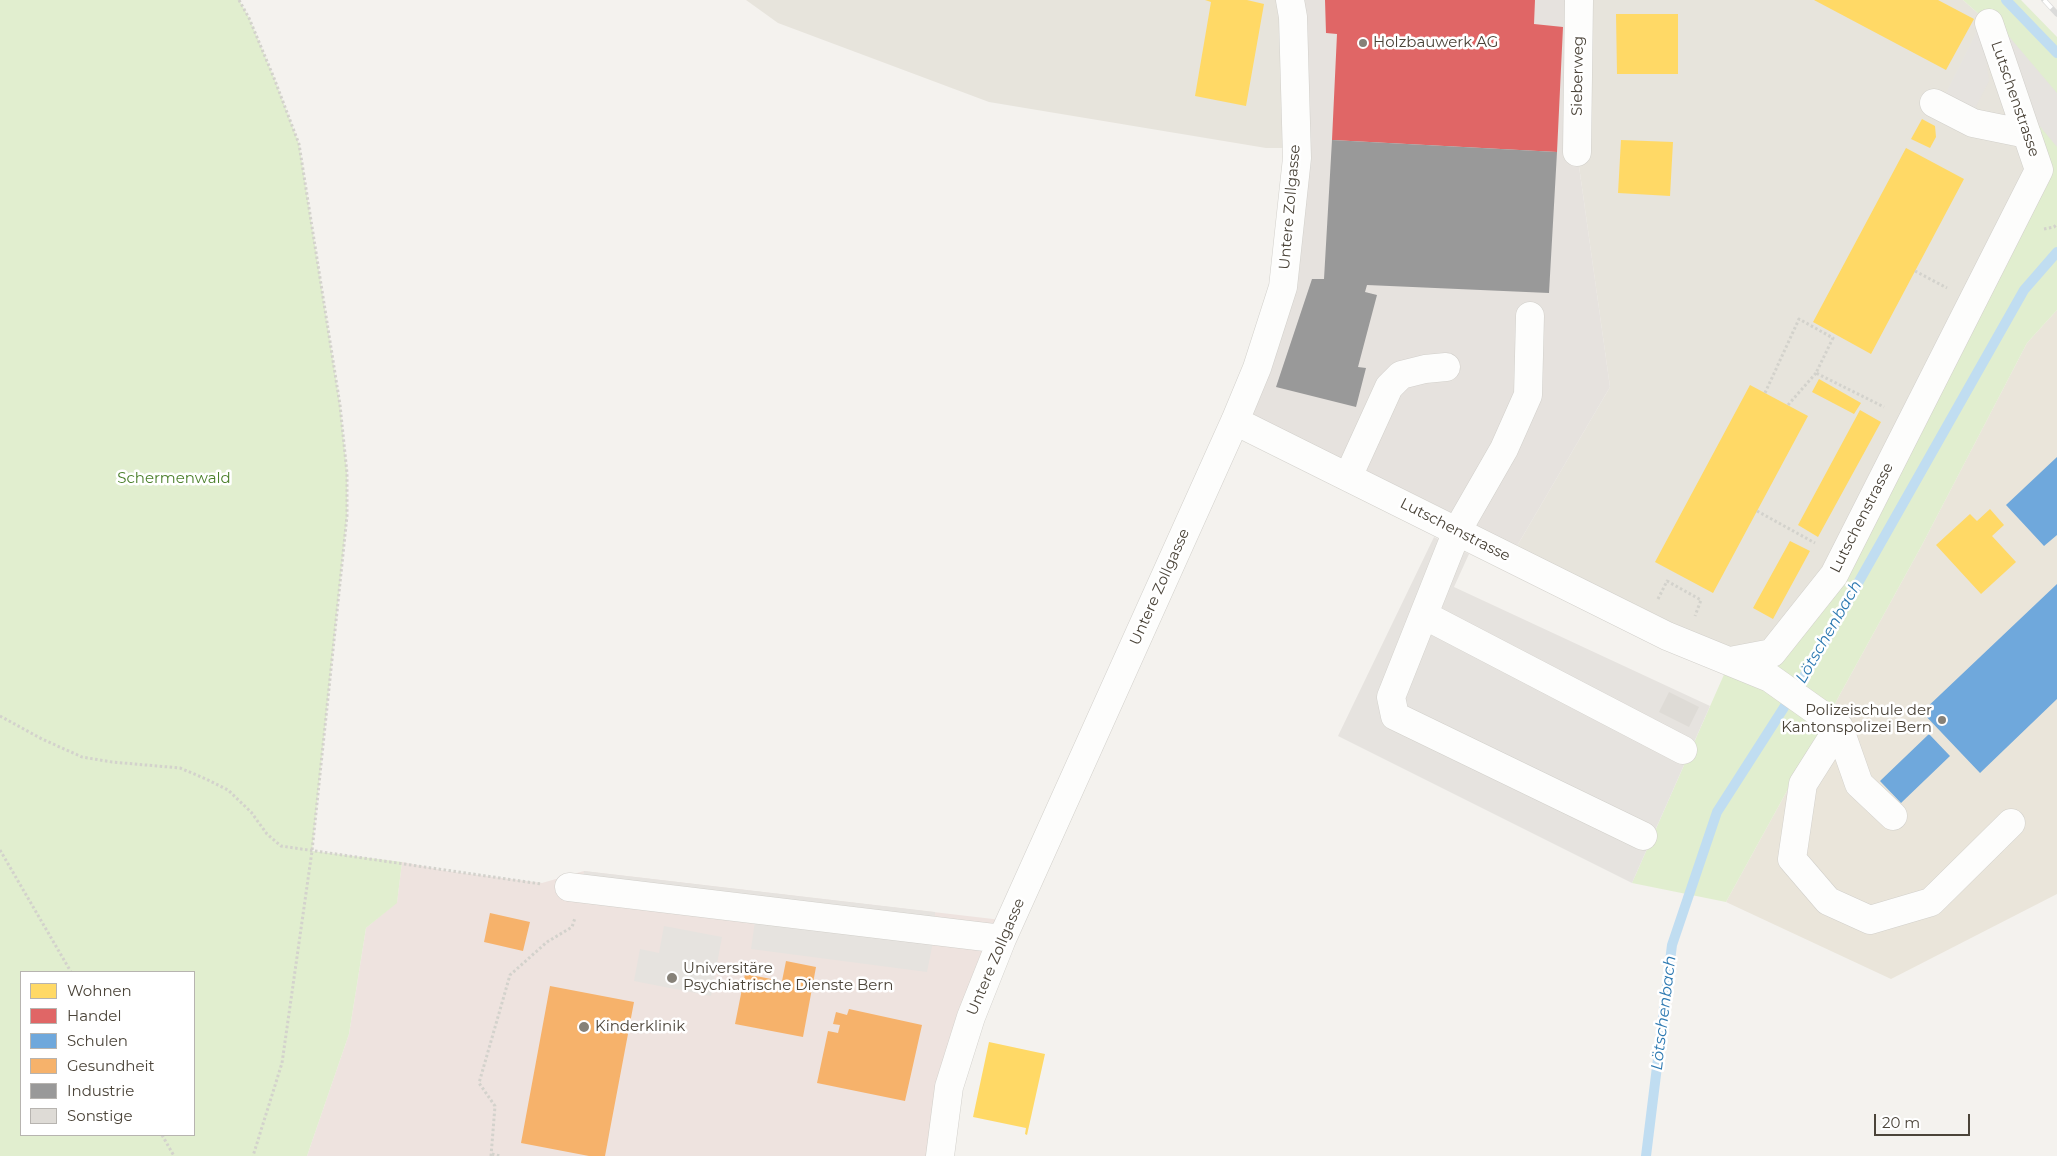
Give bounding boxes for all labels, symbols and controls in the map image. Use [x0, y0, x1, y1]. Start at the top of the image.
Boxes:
place label: Holzbauwerk AG [1373, 34, 1498, 52]
street label: Sieberweg [1568, 36, 1588, 116]
marker: Holzbauwerk AG [1357, 37, 1369, 49]
street label: Lutschenstrasse [1987, 39, 2043, 159]
street label: Untere Zollgasse [1276, 144, 1304, 270]
street label: Lutschenstrasse [1826, 460, 1898, 576]
park label: Schermenwald [117, 470, 231, 488]
street label: Lutschenstrasse [1397, 494, 1513, 566]
street label: Untere Zollgasse [1126, 526, 1194, 648]
water label: Lötschenbach [1792, 577, 1866, 687]
place label: Polizeischule der Kantonspolizei Bern [1781, 702, 1932, 737]
marker: Polizeischule der Kantonspolizei Bern [1936, 714, 1948, 726]
street label: Untere Zollgasse [963, 896, 1029, 1018]
water label: Lötschenbach [1647, 955, 1681, 1071]
place label: Universitäre Psychiatrische Dienste Bern [683, 960, 893, 995]
legend [20, 971, 195, 1136]
marker: Universitäre Psychiatrische Dienste Bern [665, 971, 679, 985]
text: Wohnen [67, 981, 132, 1000]
text: Handel [67, 1006, 121, 1025]
place label: Kinderklinik [595, 1018, 685, 1036]
marker: Kinderklinik [577, 1020, 591, 1034]
text: Schulen [67, 1031, 128, 1050]
text: Gesundheit [67, 1056, 155, 1075]
text: Industrie [67, 1081, 134, 1100]
scale bar [1877, 1104, 1973, 1136]
text: Sonstige [67, 1106, 133, 1125]
text: 20 m [1882, 1113, 1920, 1132]

